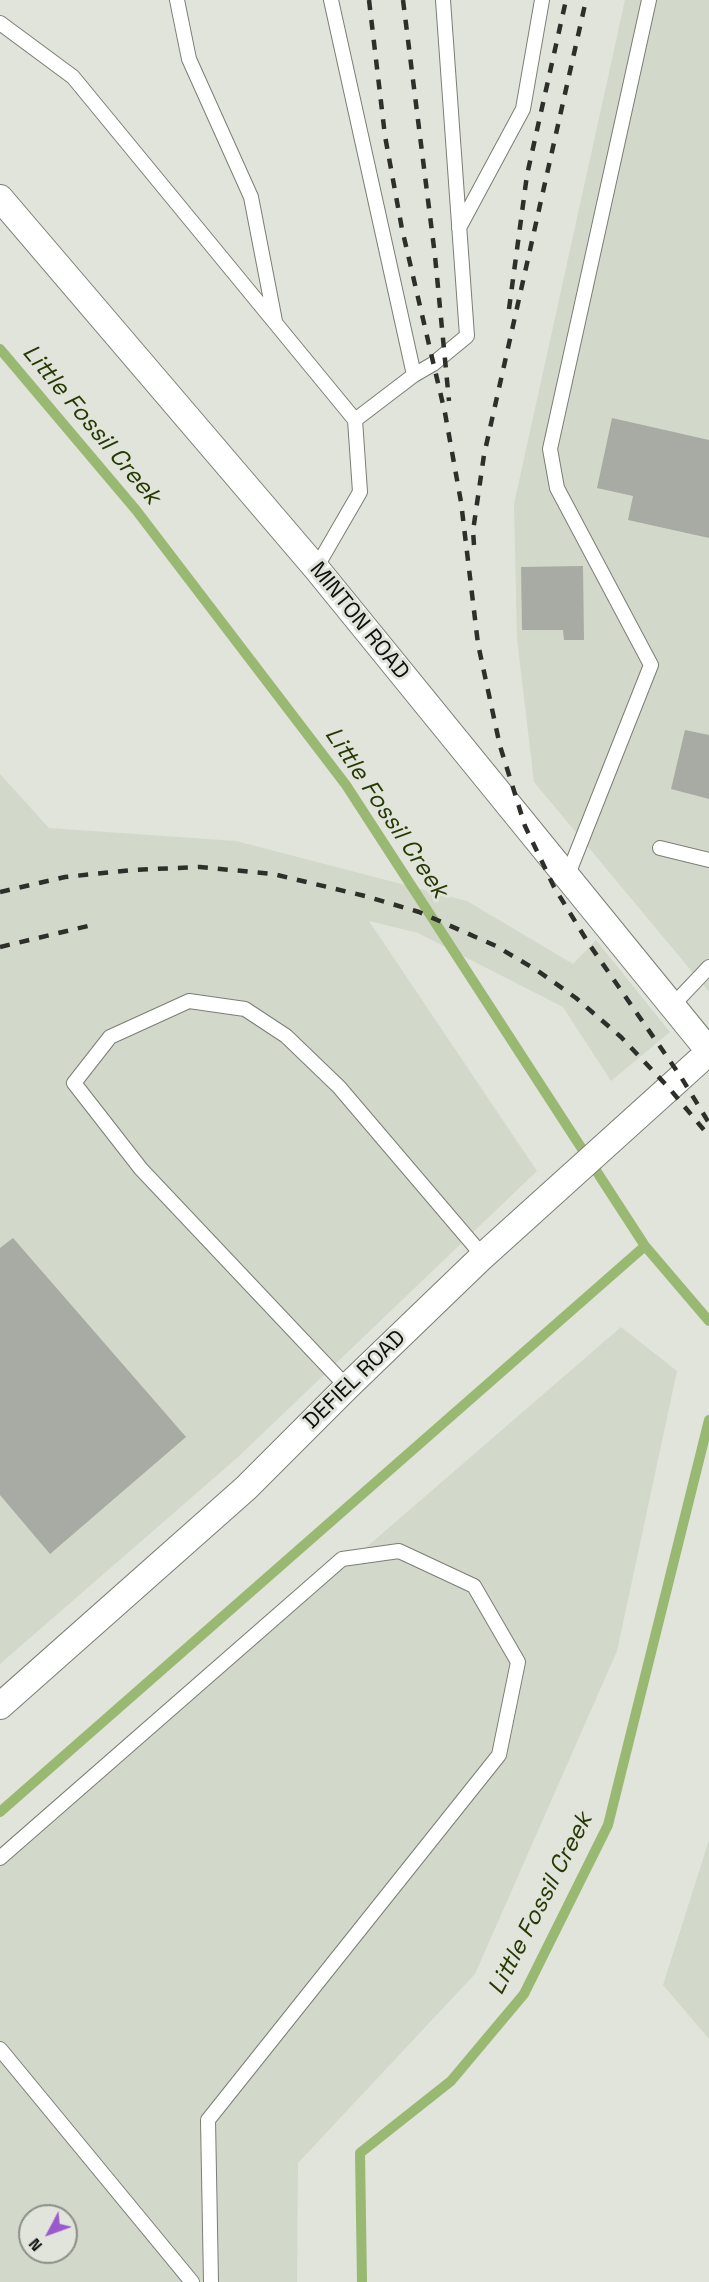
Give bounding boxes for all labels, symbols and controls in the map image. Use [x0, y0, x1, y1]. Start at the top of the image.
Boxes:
water label: Little Fossil Creek [16, 339, 166, 511]
street label: MINTON ROAD [304, 557, 414, 685]
water label: Little Fossil Creek [318, 722, 454, 904]
street label: DEFIEL ROAD [299, 1325, 411, 1435]
water label: Little Fossil Creek [483, 1808, 599, 2000]
north arrow [18, 2204, 78, 2264]
text: N [24, 2234, 47, 2256]

